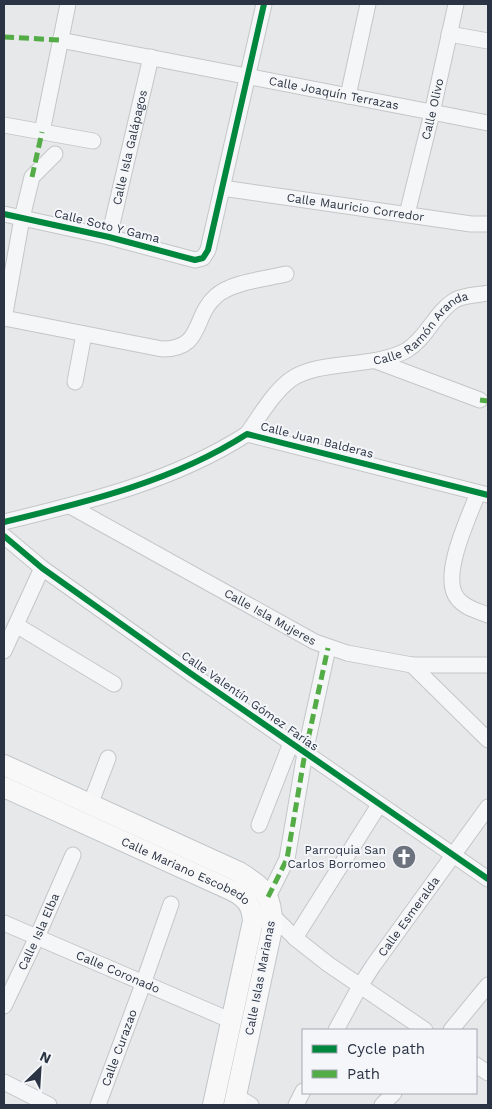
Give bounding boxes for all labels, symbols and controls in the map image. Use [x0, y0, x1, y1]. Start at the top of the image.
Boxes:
street label: Calle Joaquín Terrazas [268, 74, 400, 113]
street label: Calle Olivo [419, 77, 446, 141]
street label: Calle Isla Galápagos [110, 88, 150, 206]
street label: Calle Mauricio Corredor [286, 190, 425, 224]
street label: Calle Soto Y Gama [53, 206, 161, 246]
street label: Calle Ramón Aranda [372, 289, 470, 368]
street label: Calle Juan Balderas [259, 419, 375, 461]
street label: Calle Isla Mujeres [222, 586, 319, 648]
street label: Calle Valentín Gómez Farías [179, 648, 321, 754]
street label: Calle Mariano Escobedo [119, 834, 253, 908]
place label: Parroquia San Carlos Borromeo [287, 843, 386, 871]
church icon: Parroquia San Carlos Borromeo [391, 844, 417, 870]
street label: Calle Esmeralda [375, 874, 442, 959]
street label: Calle Isla Elba [15, 891, 62, 973]
street label: Calle Islas Marianas [242, 920, 278, 1036]
street label: Calle Coronado [74, 948, 162, 996]
street label: Calle Curazao [99, 1007, 140, 1088]
legend [302, 1029, 477, 1094]
text: Cycle path [347, 1040, 425, 1058]
north arrow [15, 1044, 65, 1094]
text: N [37, 1048, 54, 1067]
text: Path [347, 1065, 380, 1083]

